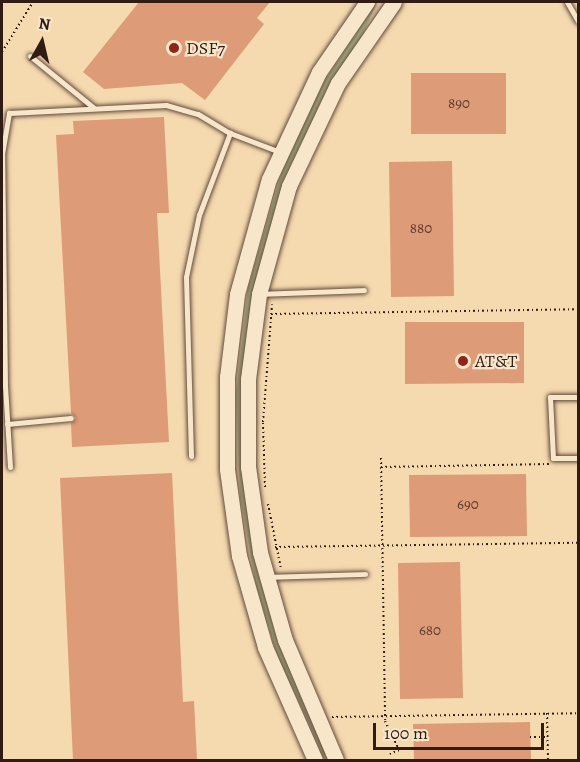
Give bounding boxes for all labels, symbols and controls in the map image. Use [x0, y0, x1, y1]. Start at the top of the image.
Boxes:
north arrow [12, 12, 72, 72]
text: N [37, 12, 52, 36]
place label: DSF7 [186, 37, 225, 59]
marker: DSF7 [167, 41, 181, 55]
house number: 890 [448, 95, 470, 113]
house number: 880 [410, 220, 432, 238]
place label: AT&T [475, 350, 517, 372]
marker: AT&T [456, 354, 470, 368]
house number: 690 [457, 496, 479, 514]
house number: 680 [419, 622, 441, 640]
scale bar [376, 711, 547, 749]
text: 100 m [384, 721, 428, 745]

